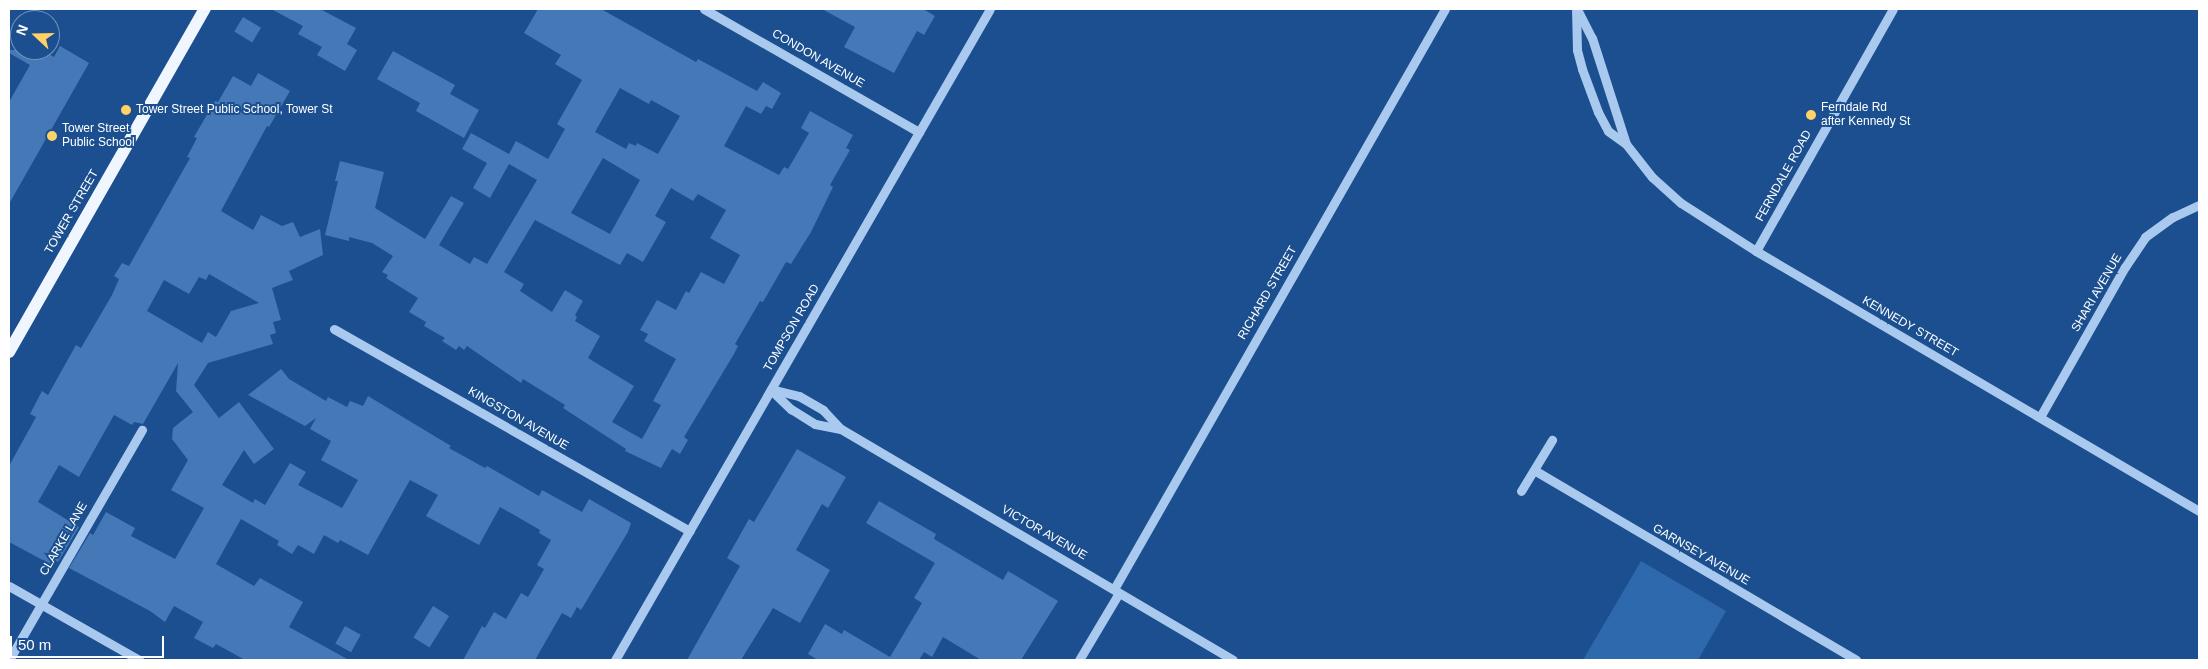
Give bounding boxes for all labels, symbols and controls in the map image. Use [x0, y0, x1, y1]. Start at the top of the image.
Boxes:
north arrow [10, 10, 60, 60]
text: N [13, 22, 31, 38]
street label: CONDON AVENUE [769, 26, 867, 92]
place label: Ferndale Rd after Kennedy St [1821, 101, 1910, 129]
place label: Tower Street Public School, Tower St [136, 103, 333, 117]
marker: Tower Street Public School, Tower St [120, 104, 132, 116]
marker: Ferndale Rd after Kennedy St [1805, 109, 1817, 121]
place label: Tower Street Public School [62, 122, 135, 150]
street label: FERNDALE ROAD [1753, 128, 1815, 224]
marker: Tower Street Public School [46, 130, 58, 142]
street label: TOWER STREET [42, 167, 102, 257]
street label: RICHARD STREET [1235, 244, 1301, 342]
street label: SHARI AVENUE [2069, 251, 2125, 335]
street label: TOMPSON ROAD [761, 282, 823, 374]
street label: KENNEDY STREET [1859, 294, 1961, 360]
street label: KINGSTON AVENUE [465, 384, 571, 454]
street label: CLARKE LANE [37, 500, 91, 578]
street label: VICTOR AVENUE [998, 503, 1090, 563]
street label: GARNSEY AVENUE [1650, 521, 1752, 589]
scale bar [12, 626, 166, 658]
text: 50 m [18, 636, 51, 653]

